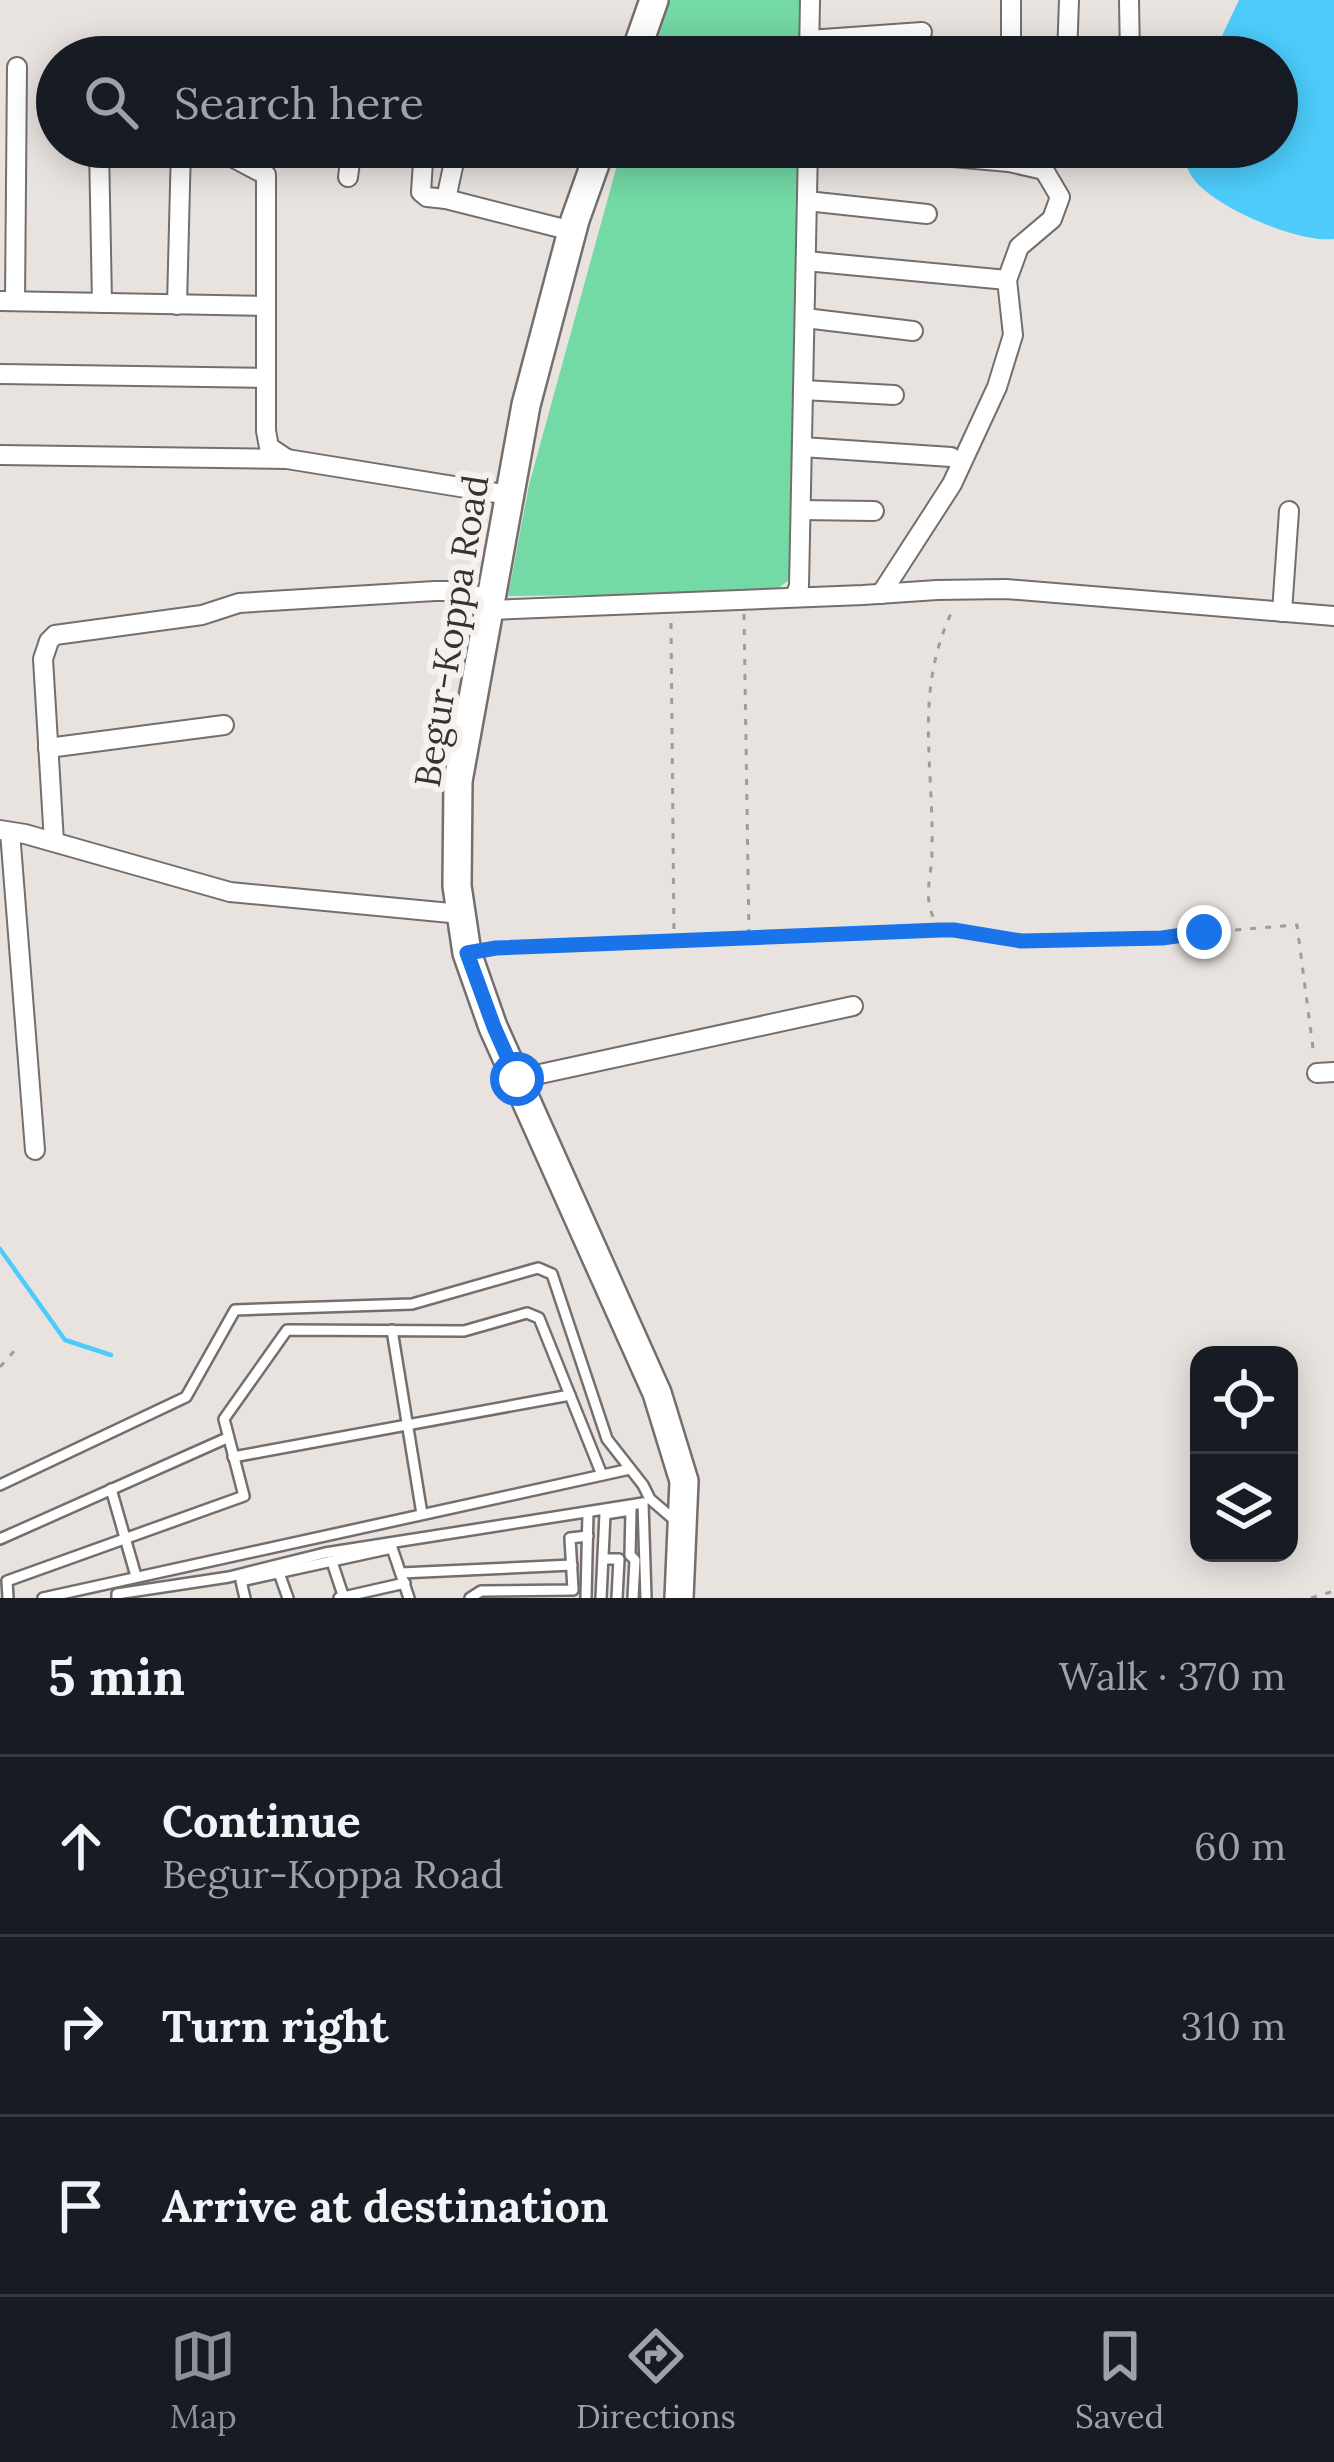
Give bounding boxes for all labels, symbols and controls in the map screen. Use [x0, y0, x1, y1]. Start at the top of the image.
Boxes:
search box [36, 36, 1298, 168]
icon: search [78, 69, 144, 135]
text: Search here [174, 74, 424, 131]
street label: Begur-Koppa Road [404, 472, 498, 790]
route end [1177, 905, 1231, 959]
route start [490, 1052, 544, 1106]
map controls [1190, 1346, 1298, 1562]
button: locate [1190, 1346, 1298, 1454]
button: layers [1190, 1454, 1298, 1562]
text: 5 min [48, 1644, 185, 1709]
text: Walk · 370 m [1059, 1651, 1286, 1701]
text: Continue [162, 1792, 361, 1849]
icon: ahead [48, 1813, 114, 1879]
text: 60 m [1194, 1821, 1286, 1871]
text: Begur-Koppa Road [162, 1849, 504, 1899]
icon: right [48, 1993, 114, 2059]
text: Turn right [162, 1997, 389, 2054]
text: 310 m [1181, 2001, 1286, 2051]
icon: arrive [48, 2173, 114, 2239]
text: Arrive at destination [162, 2177, 609, 2234]
tab: Map [170, 2323, 237, 2437]
tab: Directions [576, 2323, 736, 2437]
tab: Saved [1075, 2323, 1164, 2437]

